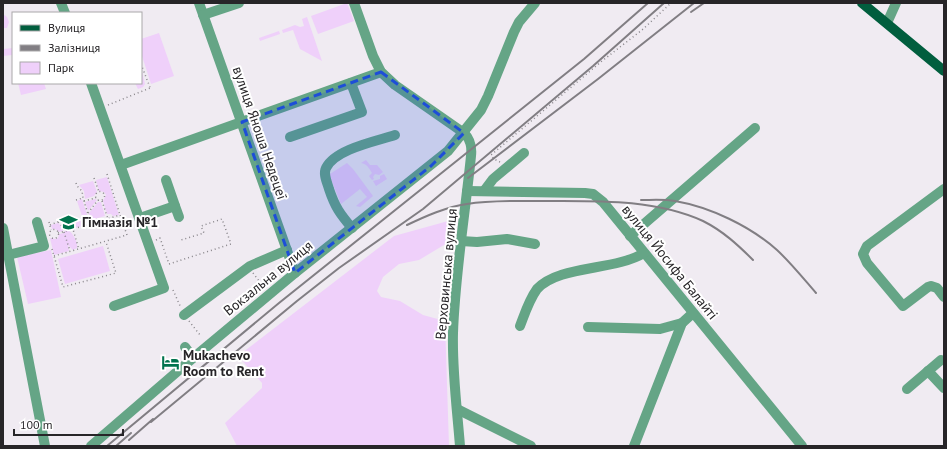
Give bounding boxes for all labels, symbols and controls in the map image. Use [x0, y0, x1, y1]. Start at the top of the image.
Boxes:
legend [12, 12, 142, 84]
text: Вулиця [48, 20, 85, 35]
text: Залізниця [48, 40, 100, 55]
text: Парк [48, 60, 74, 75]
street label: вулиця Яноша Недецеї [229, 64, 291, 202]
street label: вулиця Йосифа Балайті [618, 201, 722, 323]
street label: Верховинська вулиця [431, 208, 461, 340]
school or university icon: Гімназія №1 [59, 212, 79, 232]
place label: Гімназія №1 [82, 213, 158, 231]
street label: Вокзальна вулиця [220, 237, 316, 319]
place label: Mukachevo Room to Rent [183, 346, 264, 380]
hotel icon: Mukachevo Room to Rent [160, 353, 180, 373]
scale bar [14, 411, 123, 437]
text: 100 m [20, 417, 53, 432]

